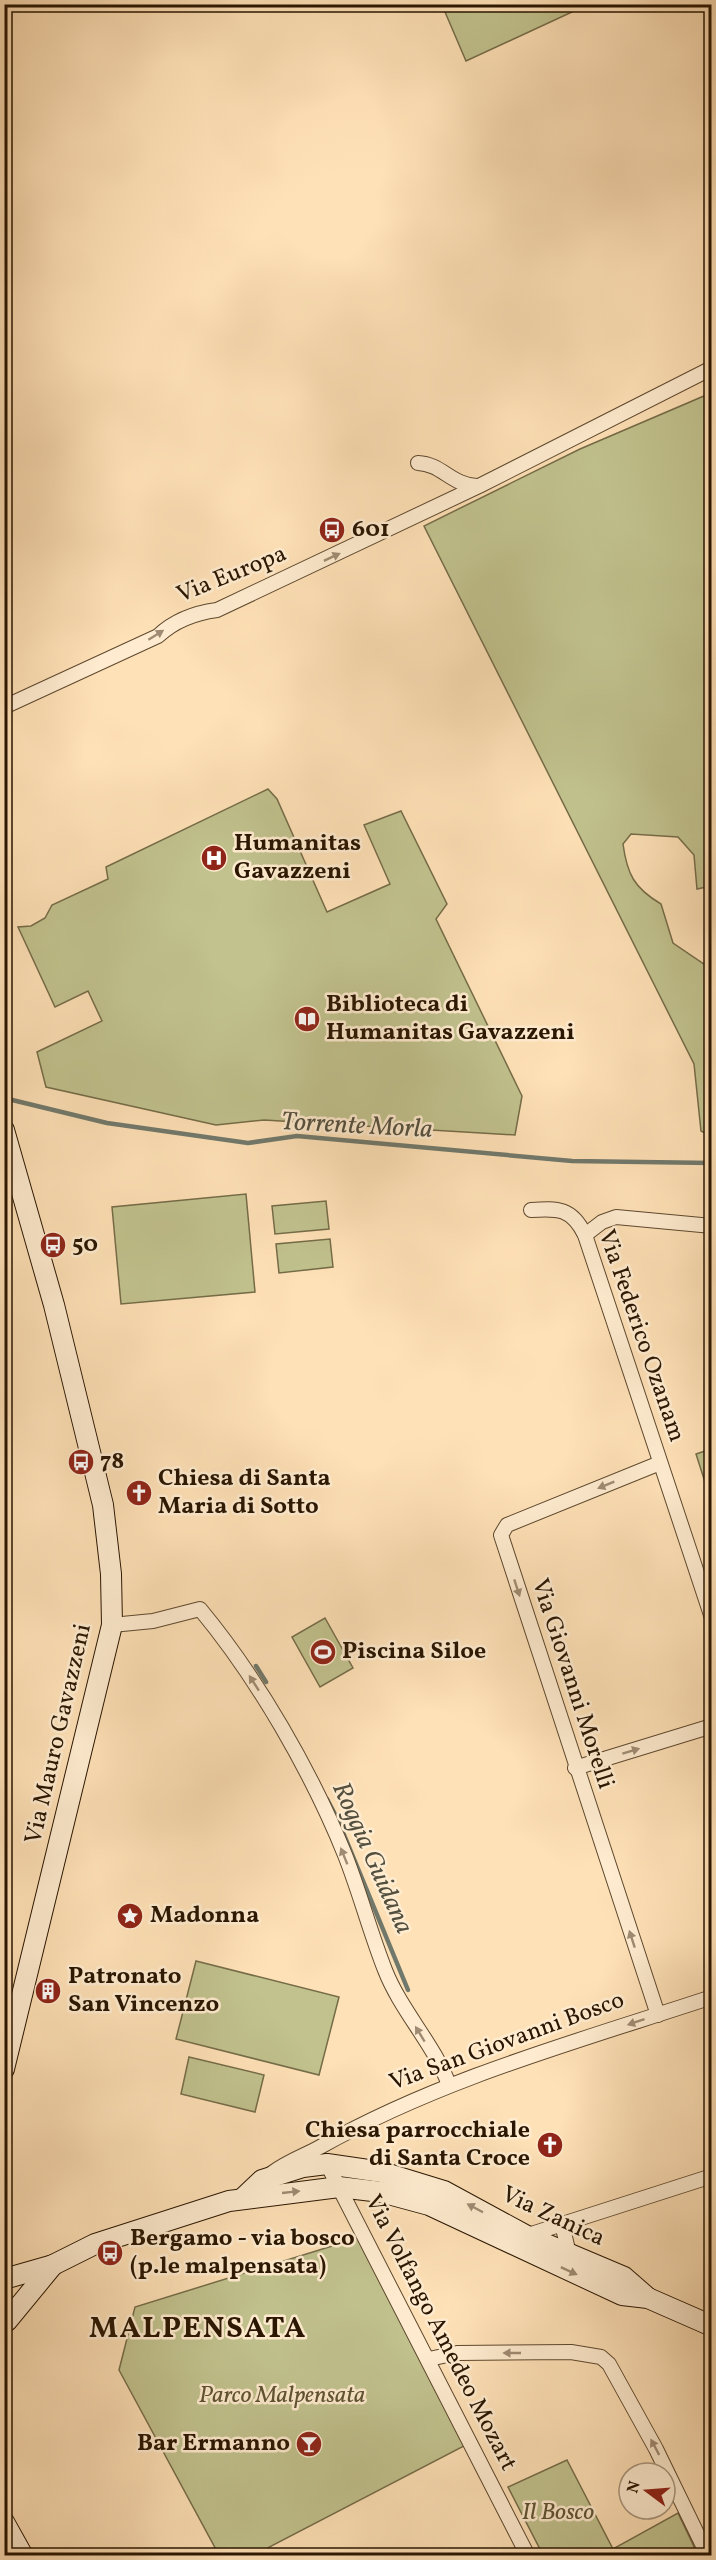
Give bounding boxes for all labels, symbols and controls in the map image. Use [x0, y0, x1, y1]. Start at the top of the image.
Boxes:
place label: 601 [352, 513, 390, 547]
bus stop icon: 601 [317, 515, 347, 545]
street label: Via Europa [172, 538, 292, 612]
one-way arrow [324, 552, 341, 561]
one-way arrow [147, 630, 164, 641]
place label: Humanitas Gavazzeni [234, 827, 361, 889]
hospital icon: Humanitas Gavazzeni [199, 843, 229, 873]
place label: Biblioteca di Humanitas Gavazzeni [326, 988, 575, 1050]
library icon: Biblioteca di Humanitas Gavazzeni [292, 1004, 322, 1034]
water label: Torrente Morla [280, 1104, 434, 1148]
street label: Via Federico Ozanam [589, 1225, 693, 1447]
place label: 50 [72, 1228, 98, 1262]
bus stop icon: 50 [38, 1230, 68, 1260]
place label: 78 [100, 1445, 124, 1479]
bus stop icon: 78 [66, 1447, 96, 1477]
place label: Chiesa di Santa Maria di Sotto [158, 1462, 331, 1524]
church icon: Chiesa di Santa Maria di Sotto [124, 1478, 154, 1508]
one-way arrow [597, 1481, 615, 1490]
street label: Via Giovanni Morelli [522, 1574, 622, 1794]
one-way arrow [513, 1579, 522, 1597]
street label: Via Mauro Gavazzeni [17, 1621, 101, 1847]
place label: Piscina Siloe [342, 1635, 486, 1669]
sports icon: Piscina Siloe [308, 1637, 338, 1667]
one-way arrow [249, 1675, 260, 1691]
one-way arrow [622, 1746, 640, 1755]
water label: Roggia Guidana [322, 1776, 422, 1940]
one-way arrow [339, 1846, 349, 1864]
place label: Madonna [150, 1899, 259, 1933]
place icon: Madonna [115, 1901, 145, 1931]
one-way arrow [627, 1930, 637, 1948]
place label: Patronato San Vincenzo [68, 1960, 219, 2022]
building icon: Patronato San Vincenzo [33, 1976, 63, 2006]
street label: Via San Giovanni Bosco [385, 1984, 629, 2100]
one-way arrow [627, 2018, 645, 2027]
one-way arrow [415, 2026, 426, 2042]
place label: Chiesa parrocchiale di Santa Croce [305, 2114, 530, 2176]
church icon: Chiesa parrocchiale di Santa Croce [535, 2130, 565, 2160]
street label: Via Zanica [496, 2178, 610, 2256]
one-way arrow [281, 2187, 300, 2197]
street label: Via Volfango Amedeo Mozart [355, 2189, 525, 2477]
one-way arrow [466, 2203, 483, 2213]
place label: Bergamo - via bosco (p.le malpensata) [130, 2222, 355, 2284]
bus stop icon: Bergamo - via bosco (p.le malpensata) [95, 2238, 125, 2268]
one-way arrow [561, 2266, 578, 2275]
district label: MALPENSATA [89, 2308, 307, 2350]
one-way arrow [502, 2348, 521, 2358]
park label: Parco Malpensata [199, 2379, 365, 2413]
place label: Bar Ermanno [137, 2427, 290, 2461]
bar icon: Bar Ermanno [294, 2429, 324, 2459]
one-way arrow [650, 2438, 660, 2455]
north arrow [617, 2461, 677, 2521]
text: N [622, 2478, 647, 2496]
park label: Il Bosco [522, 2496, 594, 2530]

